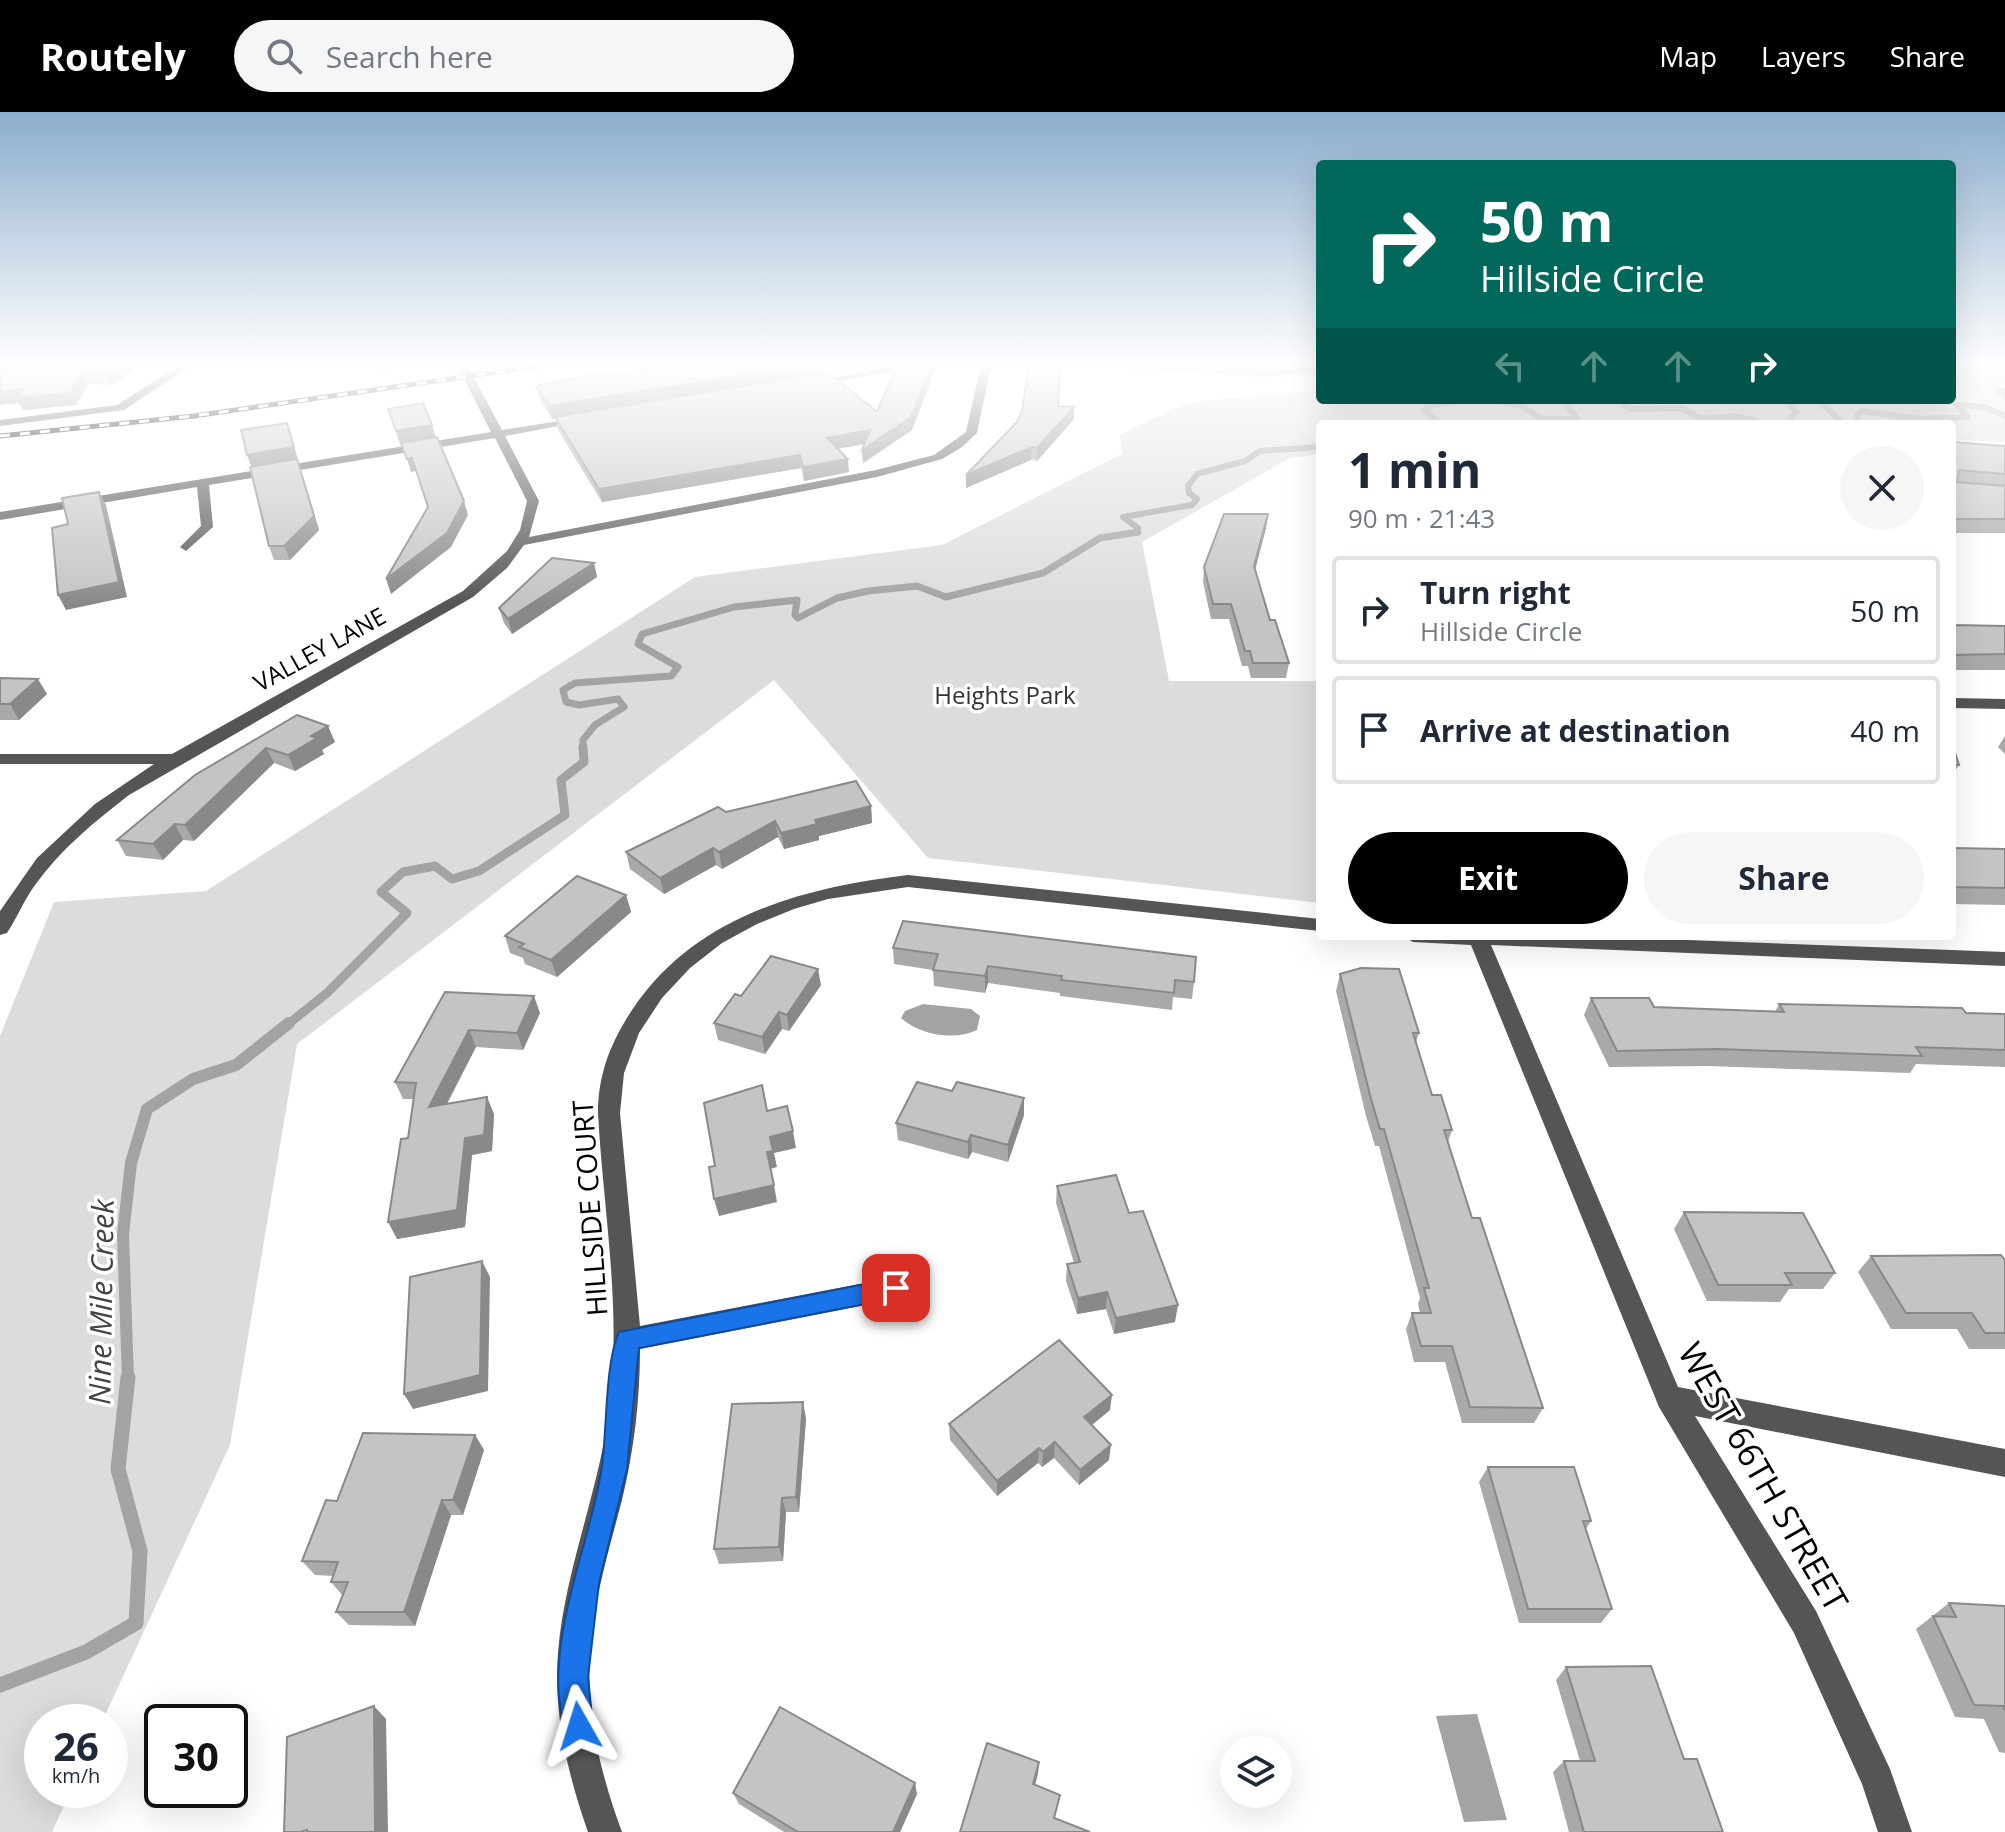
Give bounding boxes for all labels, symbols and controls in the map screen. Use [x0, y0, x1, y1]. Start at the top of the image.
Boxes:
search box [234, 20, 794, 92]
text: Routely [40, 30, 186, 82]
icon: search [262, 34, 306, 78]
text: Search here [326, 36, 493, 77]
text: Map [1659, 37, 1717, 75]
text: Layers [1761, 37, 1846, 75]
text: Share [1890, 37, 1965, 75]
text: 50 m [1480, 182, 1614, 258]
icon: right [1348, 192, 1452, 296]
text: Hillside Circle [1480, 254, 1705, 303]
icon: left [1488, 344, 1532, 388]
icon: ahead [1572, 344, 1616, 388]
icon: ahead [1656, 344, 1700, 388]
icon: right [1740, 344, 1784, 388]
text: 1 min [1348, 437, 1481, 502]
button: close [1840, 446, 1924, 530]
text: 90 m · 21:43 [1348, 500, 1495, 536]
text: Turn right [1420, 572, 1571, 613]
icon: right [1352, 588, 1396, 632]
text: 50 m [1850, 590, 1920, 631]
street label: VALLEY LANE [247, 599, 391, 699]
text: Hillside Circle [1420, 613, 1582, 649]
park label: Heights Park [934, 678, 1076, 711]
icon: arrive [1352, 708, 1396, 752]
text: Arrive at destination [1420, 710, 1731, 751]
text: 40 m [1850, 710, 1920, 751]
button: Exit [1348, 832, 1628, 924]
button: Share [1644, 832, 1924, 924]
street label: HILLSIDE COURT [562, 1098, 616, 1317]
water label: Nine Mile Creek [78, 1197, 123, 1405]
pin [862, 1254, 930, 1322]
icon: arrive [874, 1266, 918, 1310]
street label: WEST 66TH STREET [1668, 1334, 1860, 1619]
position arrow [537, 1684, 621, 1768]
speed limit sign: 30 [144, 1704, 248, 1808]
text: 26 [53, 1718, 99, 1773]
map controls [1220, 1736, 1292, 1808]
button: layers [1220, 1736, 1292, 1808]
text: km/h [52, 1762, 100, 1789]

